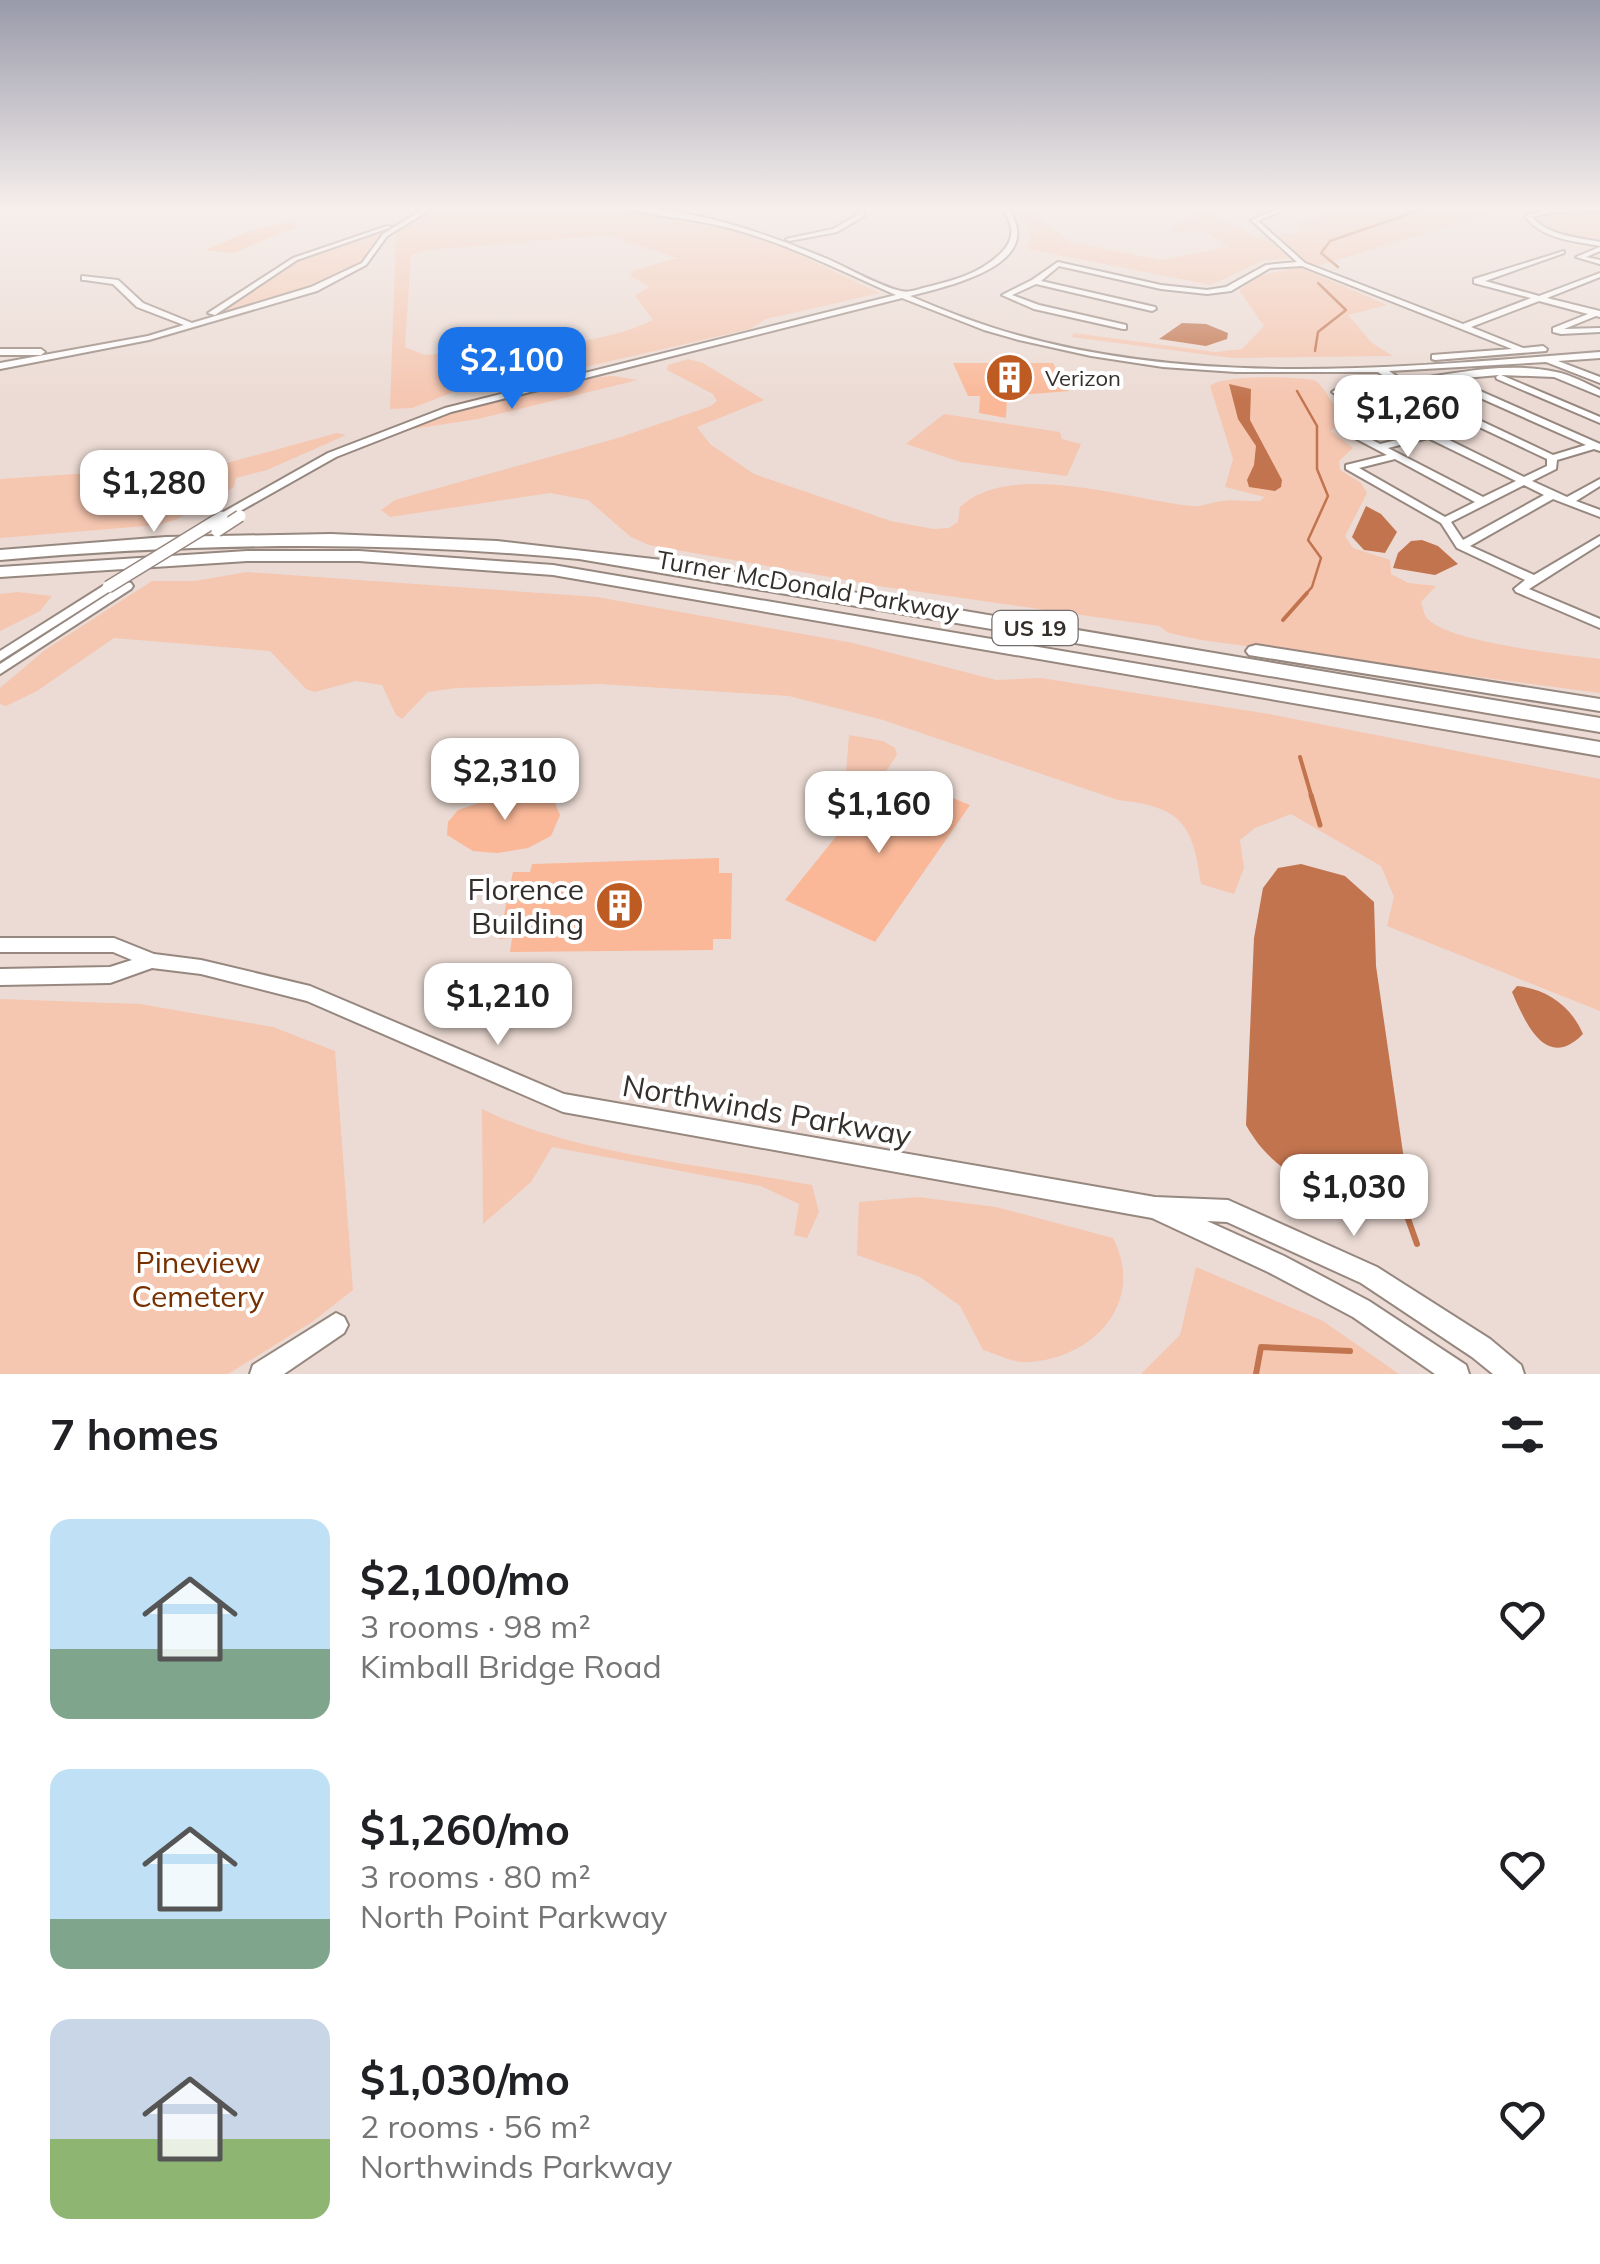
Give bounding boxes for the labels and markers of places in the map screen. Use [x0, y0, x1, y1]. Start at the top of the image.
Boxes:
pin: $2,100 [431, 327, 593, 412]
building icon: Verizon [984, 352, 1036, 404]
place label: Verizon [1045, 364, 1121, 392]
pin: $1,260 [1327, 375, 1489, 460]
pin: $1,280 [73, 450, 235, 535]
pin: $2,310 [424, 738, 586, 823]
pin: $1,160 [798, 771, 960, 856]
place label: Florence Building [467, 870, 584, 942]
building icon: Florence Building [593, 880, 645, 932]
pin: $1,210 [417, 963, 579, 1048]
pin: $1,030 [1273, 1154, 1435, 1239]

